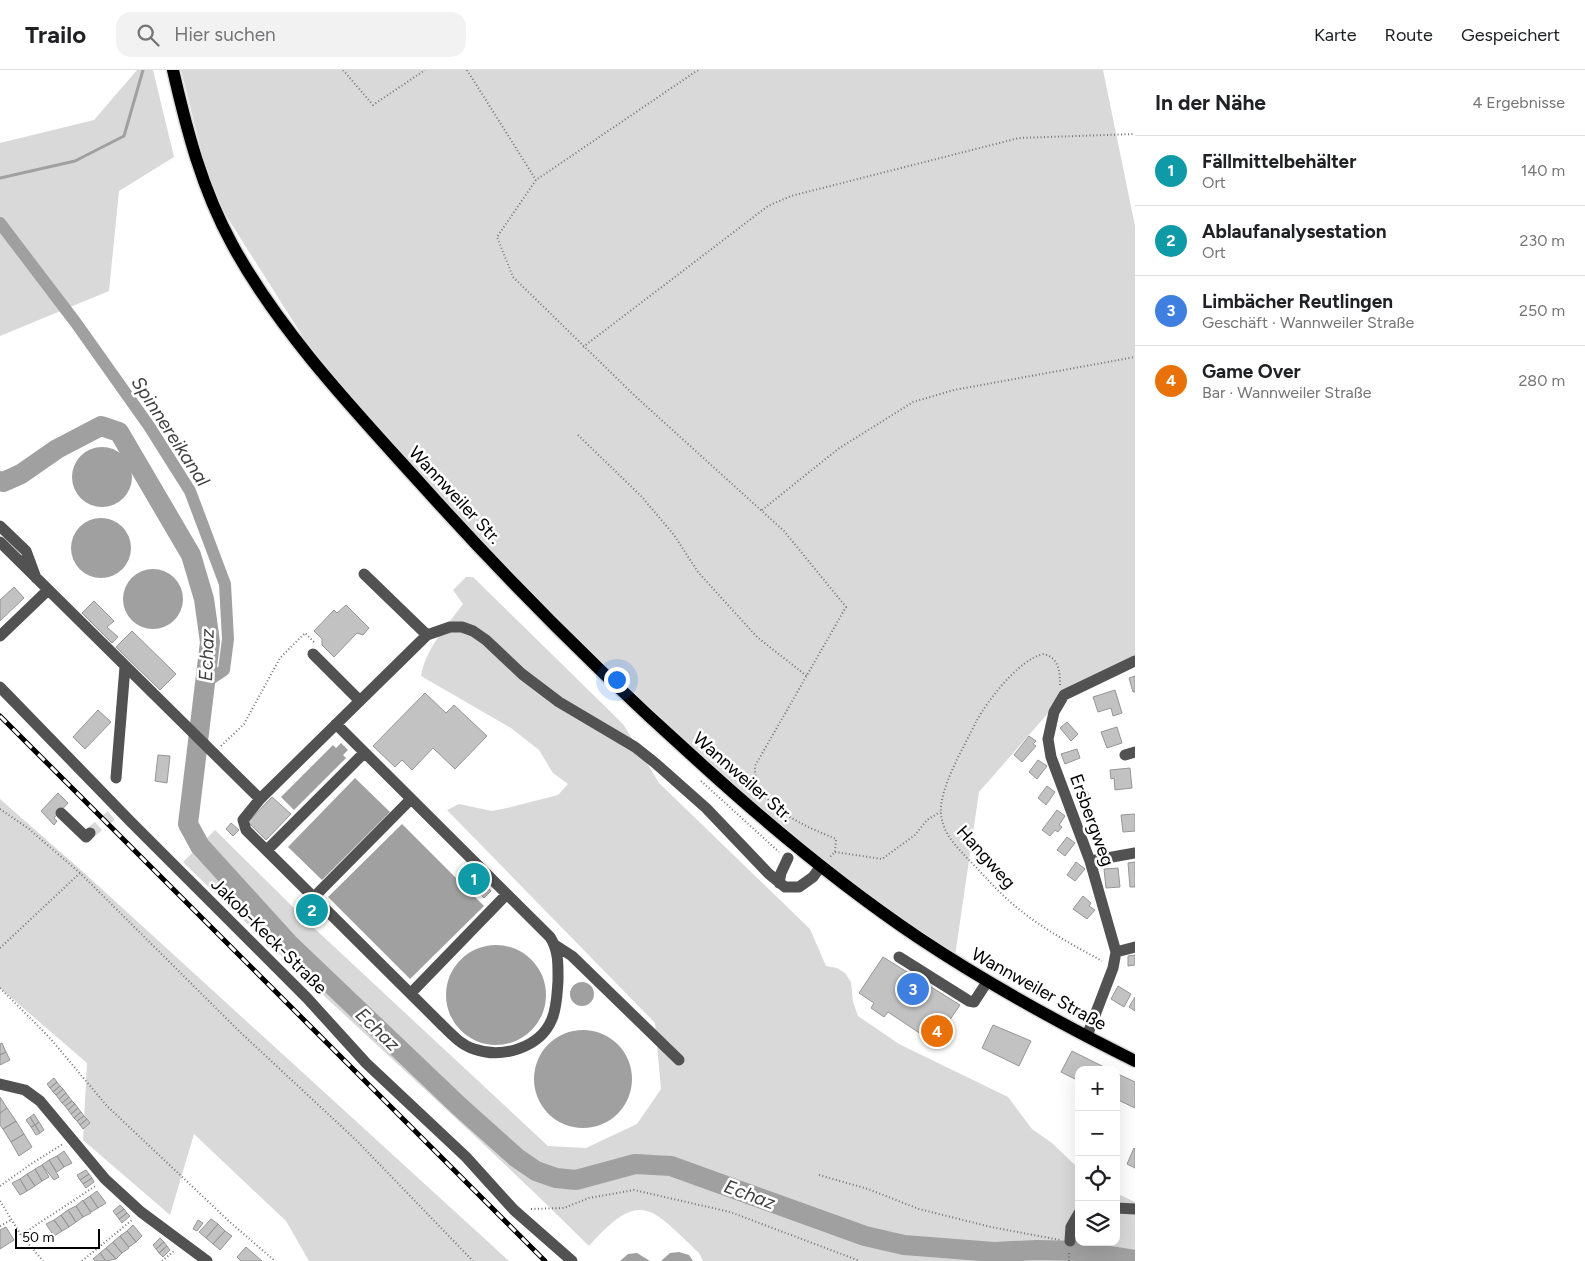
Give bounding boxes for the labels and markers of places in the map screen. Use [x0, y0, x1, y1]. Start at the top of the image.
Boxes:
pin: 1 [458, 860, 490, 898]
pin: 2 [296, 891, 328, 929]
pin: 3 [897, 970, 929, 1008]
pin: 4 [921, 1012, 953, 1050]

